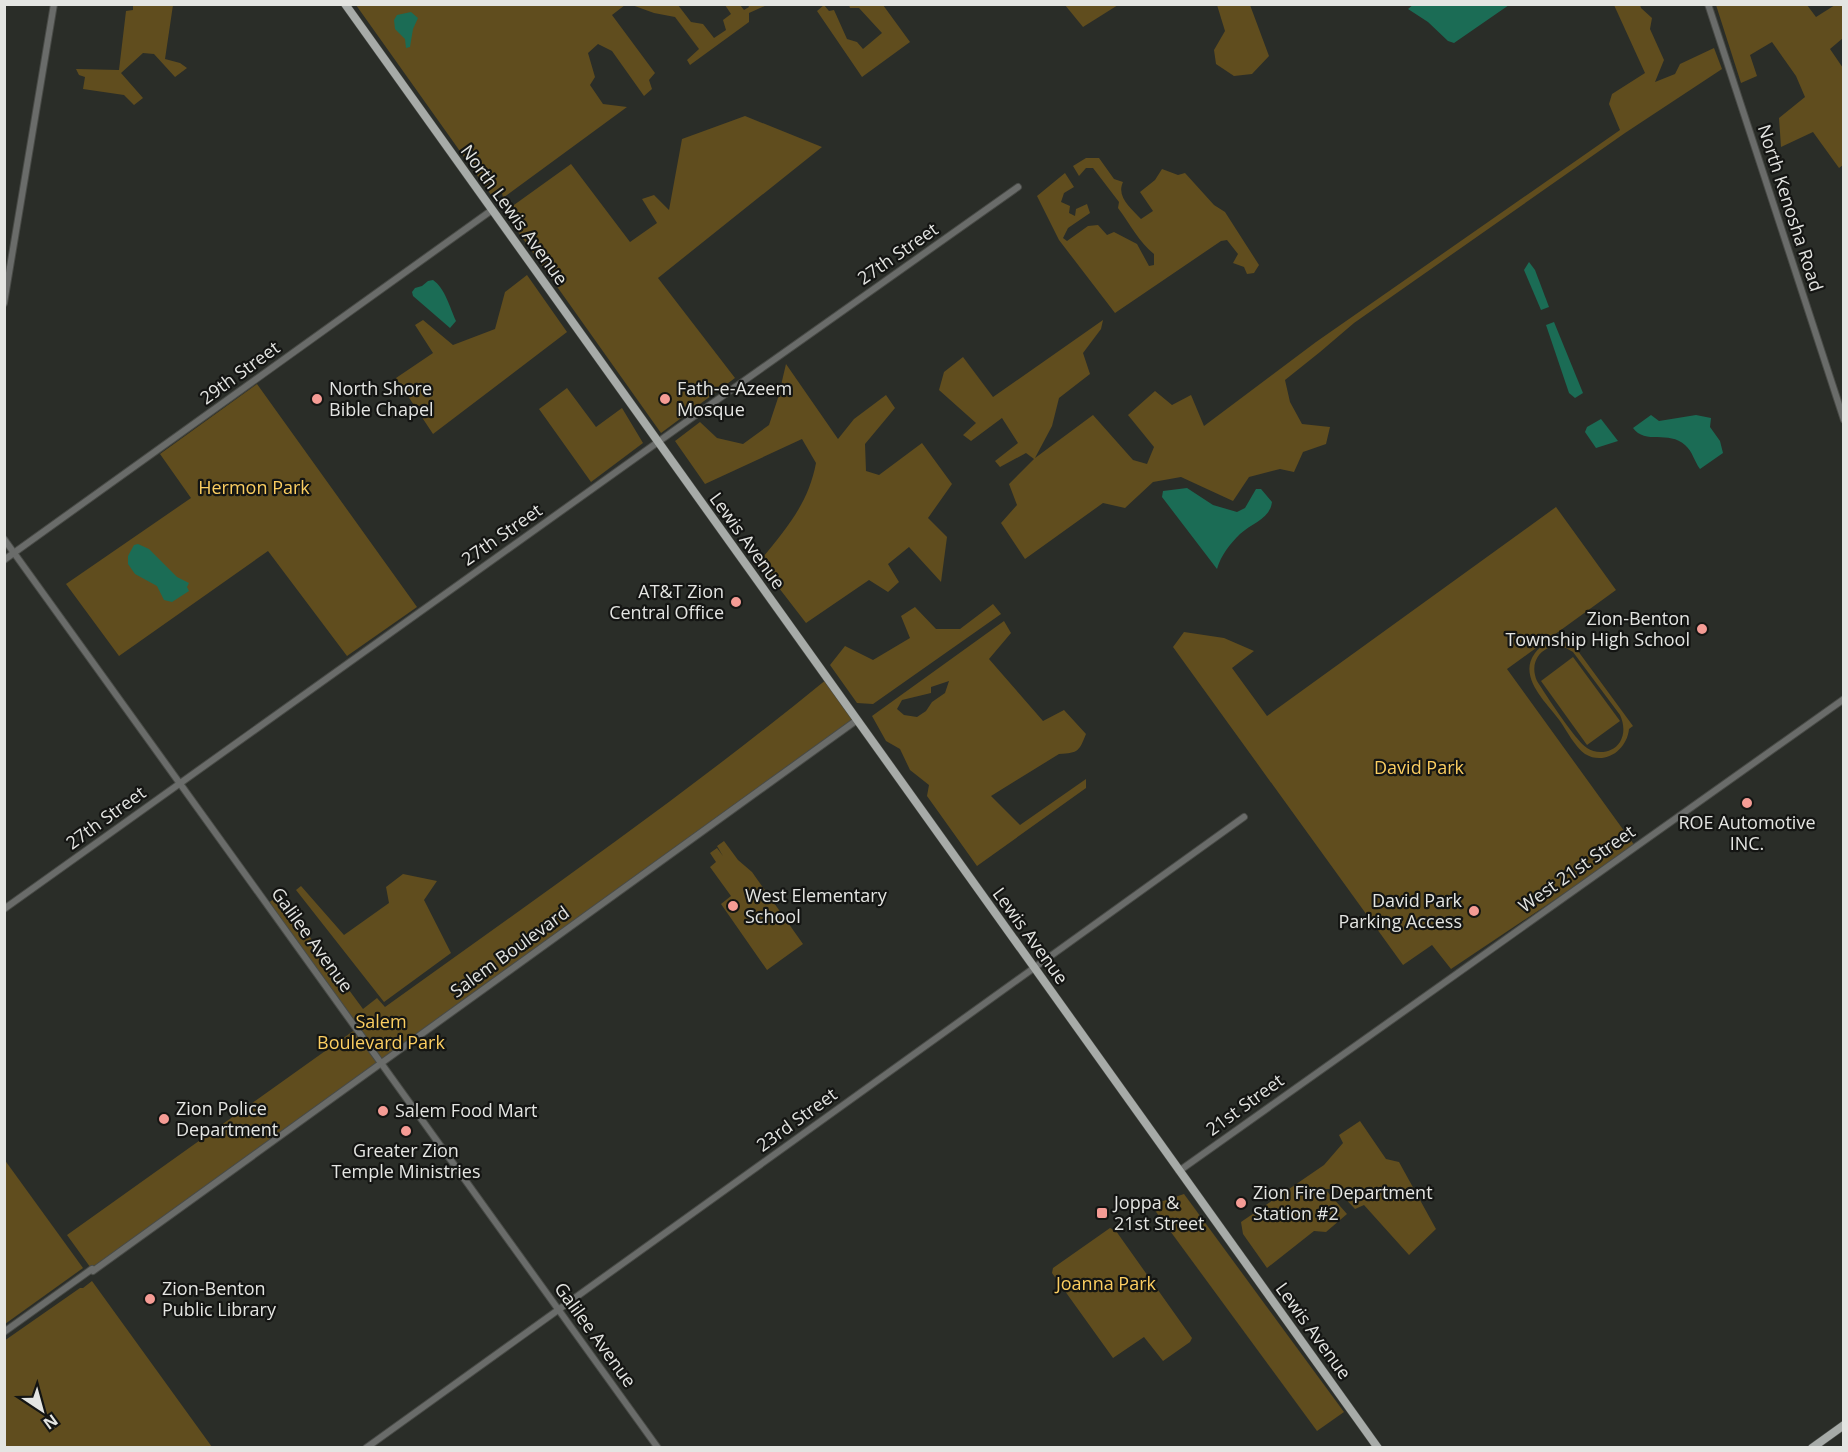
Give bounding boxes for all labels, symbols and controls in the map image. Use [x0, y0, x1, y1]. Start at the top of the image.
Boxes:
street label: North Kenosha Road [1753, 121, 1829, 294]
street label: North Lewis Avenue [456, 139, 574, 289]
street label: 27th Street [852, 217, 942, 290]
street label: 29th Street [195, 335, 284, 409]
place label: North Shore Bible Chapel [329, 376, 434, 421]
place label: Fath-e-Azeem Mosque [677, 376, 792, 421]
marker: North Shore Bible Chapel [310, 392, 324, 406]
marker: Fath-e-Azeem Mosque [658, 392, 672, 406]
park label: Hermon Park [198, 475, 310, 499]
street label: Lewis Avenue [705, 487, 791, 594]
street label: 27th Street [456, 498, 546, 571]
place label: AT&T Zion Central Office [609, 579, 724, 624]
marker: AT&T Zion Central Office [729, 595, 743, 609]
place label: Zion-Benton Township High School [1505, 606, 1690, 651]
marker: Zion-Benton Township High School [1695, 622, 1709, 636]
park label: David Park [1374, 755, 1465, 779]
street label: 27th Street [61, 780, 150, 854]
marker: ROE Automotive INC. [1740, 796, 1754, 810]
place label: ROE Automotive INC. [1678, 810, 1816, 855]
street label: West 21st Street [1513, 819, 1639, 917]
street label: Galilee Avenue [267, 882, 359, 997]
street label: Lewis Avenue [988, 882, 1074, 989]
place label: West Elementary School [745, 883, 888, 928]
place label: David Park Parking Access [1338, 888, 1463, 933]
marker: West Elementary School [726, 899, 740, 913]
street label: Salem Boulevard [445, 900, 574, 1002]
marker: David Park Parking Access [1467, 904, 1481, 918]
park label: Salem Boulevard Park [317, 1009, 445, 1054]
street label: 21st Street [1201, 1068, 1288, 1141]
street label: 23rd Street [751, 1082, 841, 1156]
place label: Zion Police Department [176, 1096, 278, 1141]
place label: Salem Food Mart [395, 1098, 537, 1122]
marker: Salem Food Mart [376, 1104, 390, 1118]
marker: Zion Police Department [157, 1112, 171, 1126]
marker: Greater Zion Temple Ministries [399, 1124, 413, 1138]
place label: Greater Zion Temple Ministries [332, 1138, 480, 1183]
place label: Zion Fire Department Station #2 [1253, 1180, 1433, 1225]
place label: Joppa & 21st Street [1112, 1190, 1205, 1235]
marker: Zion Fire Department Station #2 [1234, 1196, 1248, 1210]
marker: Joppa & 21st Street [1095, 1206, 1109, 1220]
park label: Joanna Park [1054, 1271, 1157, 1295]
place label: Zion-Benton Public Library [162, 1276, 277, 1321]
street label: Galilee Avenue [550, 1277, 642, 1392]
street label: Lewis Avenue [1271, 1277, 1357, 1384]
marker: Zion-Benton Public Library [143, 1292, 157, 1306]
north arrow [12, 1380, 72, 1440]
text: N [39, 1409, 63, 1435]

